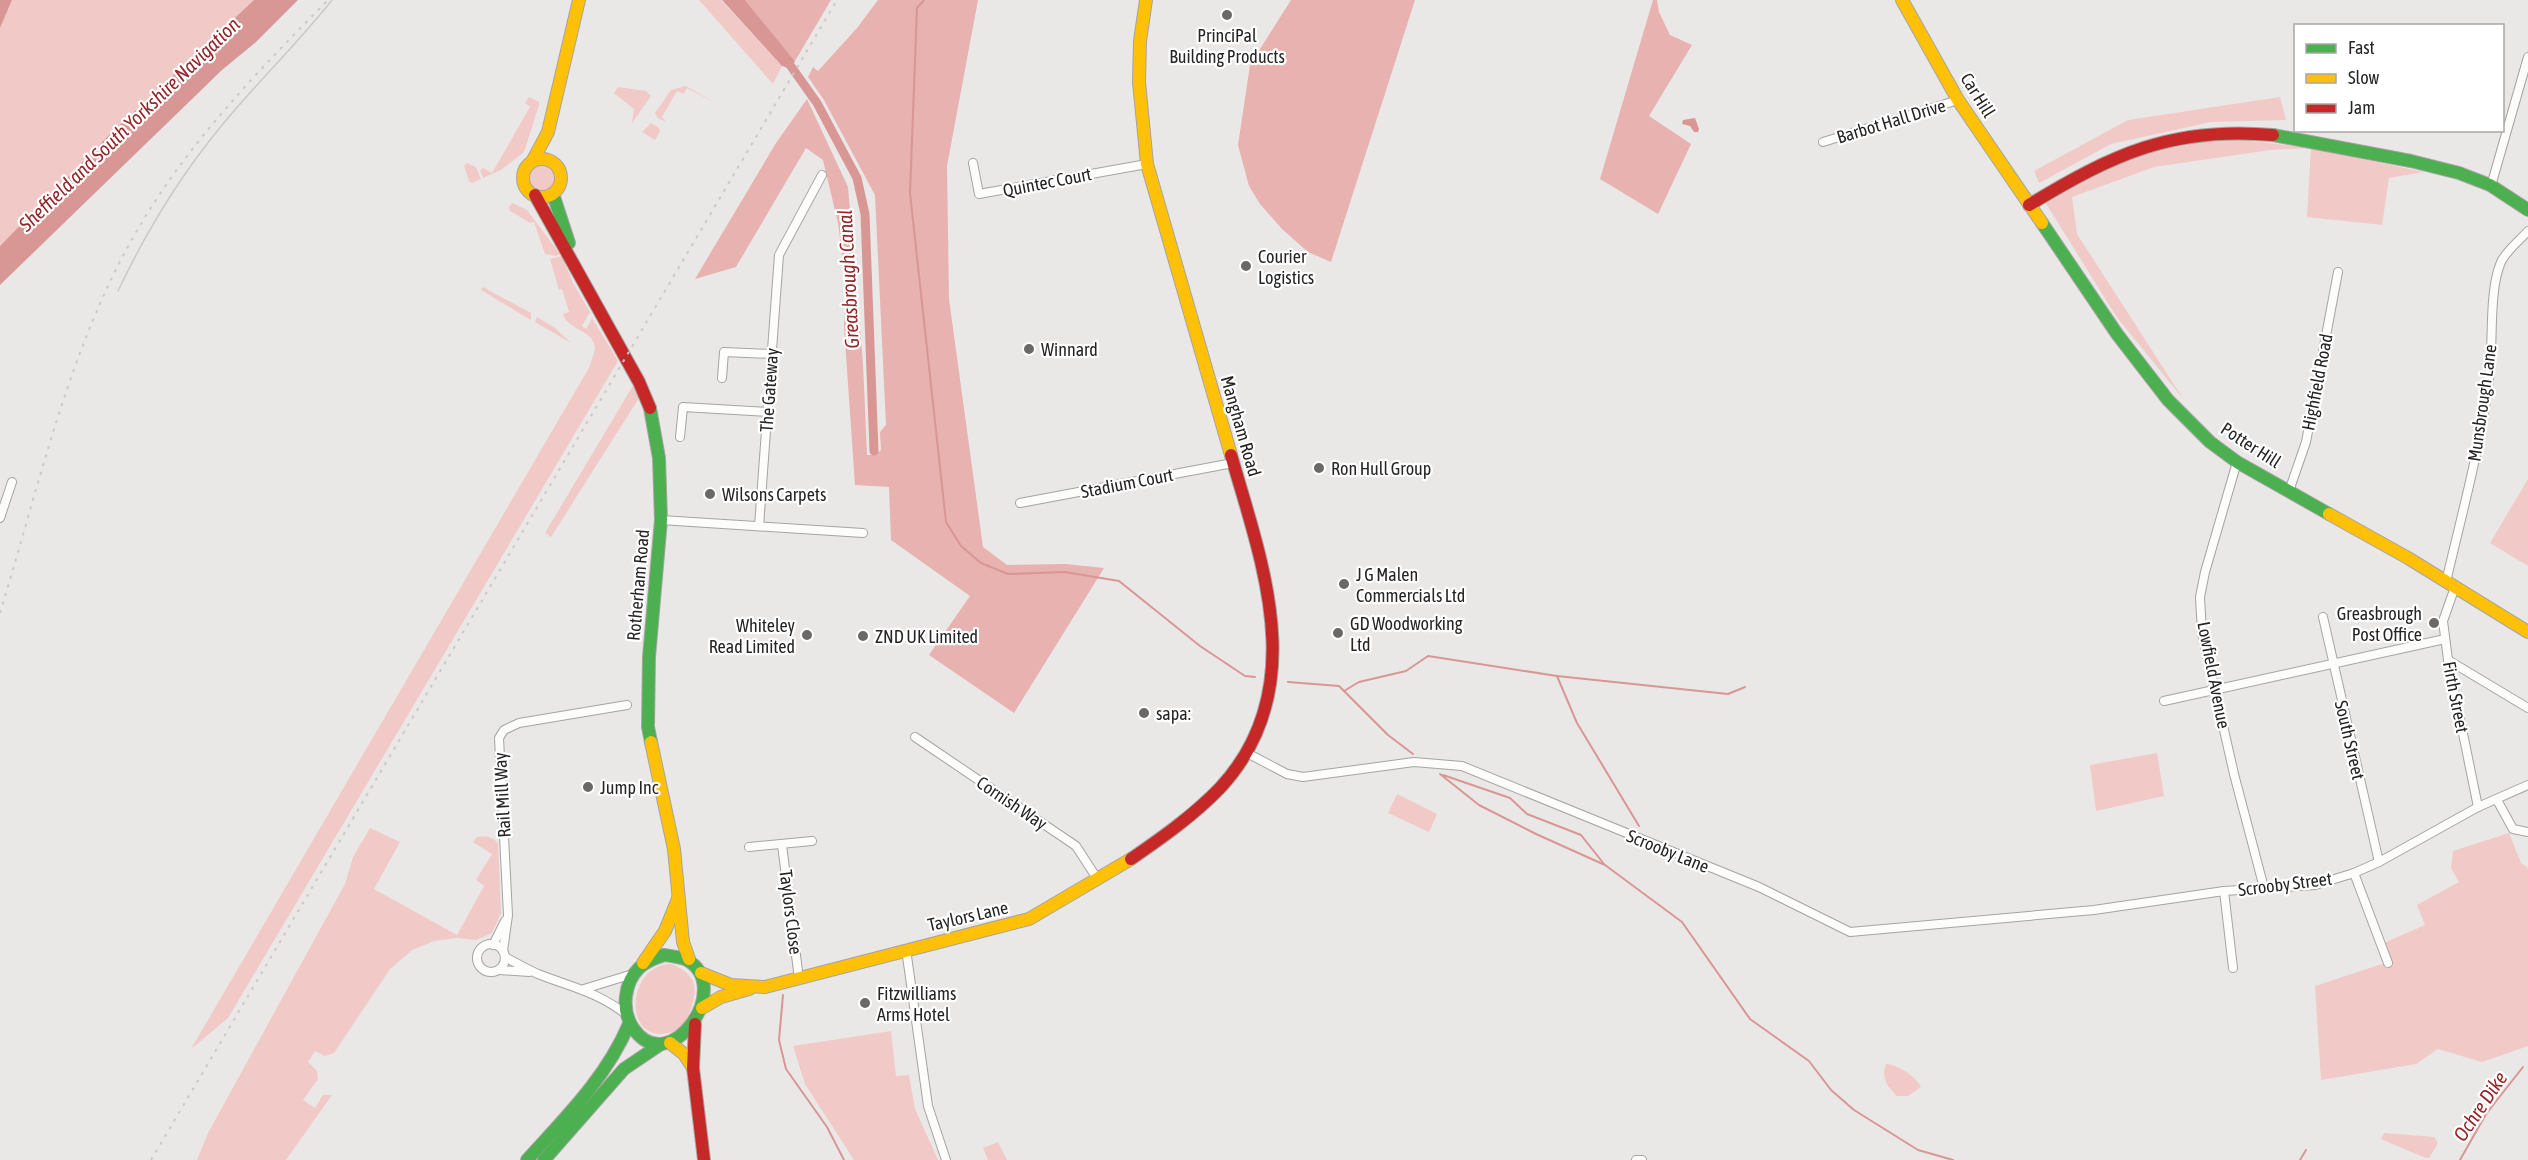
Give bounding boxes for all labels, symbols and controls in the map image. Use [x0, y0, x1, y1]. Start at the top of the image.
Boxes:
marker: PrinciPal Building Products [1220, 8, 1234, 22]
water label: Sheffield and South Yorkshire Navigation [13, 12, 244, 236]
legend [2294, 24, 2504, 132]
place label: PrinciPal Building Products [1169, 25, 1285, 67]
text: Fast [2348, 37, 2375, 58]
text: Slow [2348, 67, 2379, 88]
street label: Car Hill [1956, 69, 2000, 121]
street label: Barbot Hall Drive [1834, 94, 1948, 148]
text: Jam [2348, 97, 2375, 118]
street label: Quintec Court [1001, 163, 1093, 201]
water label: Greasbrough Canal [833, 209, 863, 349]
place label: Courier Logistics [1258, 246, 1314, 288]
marker: Courier Logistics [1239, 259, 1253, 273]
street label: Highfield Road [2297, 332, 2337, 432]
place label: Winnard [1041, 339, 1098, 360]
marker: Winnard [1022, 342, 1036, 356]
street label: Munsbrough Lane [2463, 343, 2501, 463]
street label: The Gateway [756, 347, 782, 433]
street label: Mangham Road [1217, 373, 1265, 479]
street label: Potter Hill [2217, 418, 2285, 472]
place label: Ron Hull Group [1331, 458, 1431, 479]
marker: Ron Hull Group [1312, 461, 1326, 475]
street label: Stadium Court [1079, 464, 1175, 502]
place label: Wilsons Carpets [722, 484, 826, 505]
marker: Wilsons Carpets [703, 487, 717, 501]
street label: Rotherham Road [623, 528, 653, 642]
place label: J G Malen Commercials Ltd [1356, 564, 1465, 606]
marker: J G Malen Commercials Ltd [1337, 577, 1351, 591]
place label: Greasbrough Post Office [2337, 603, 2422, 645]
place label: GD Woodworking Ltd [1350, 613, 1463, 655]
place label: Whiteley Read Limited [709, 615, 795, 657]
marker: Greasbrough Post Office [2427, 616, 2441, 630]
street label: Lowfield Avenue [2193, 620, 2235, 730]
place label: ZND UK Limited [875, 626, 978, 647]
marker: GD Woodworking Ltd [1331, 626, 1345, 640]
marker: Whiteley Read Limited [800, 628, 814, 642]
marker: ZND UK Limited [856, 629, 870, 643]
street label: Firth Street [2439, 659, 2473, 735]
street label: South Street [2331, 698, 2369, 782]
place label: sapa: [1156, 703, 1191, 724]
marker: sapa: [1137, 706, 1151, 720]
street label: Rail Mill Way [489, 752, 515, 838]
street label: Cornish Way [973, 772, 1051, 834]
place label: Jump Inc [600, 777, 659, 798]
marker: Jump Inc [581, 780, 595, 794]
street label: Scrooby Lane [1624, 825, 1712, 877]
street label: Taylors Close [775, 868, 807, 956]
street label: Scrooby Street [2237, 868, 2333, 900]
street label: Taylors Lane [926, 897, 1010, 935]
place label: Fitzwilliams Arms Hotel [877, 983, 956, 1025]
marker: Fitzwilliams Arms Hotel [858, 996, 872, 1010]
water label: Ochre Dike [2448, 1067, 2512, 1145]

